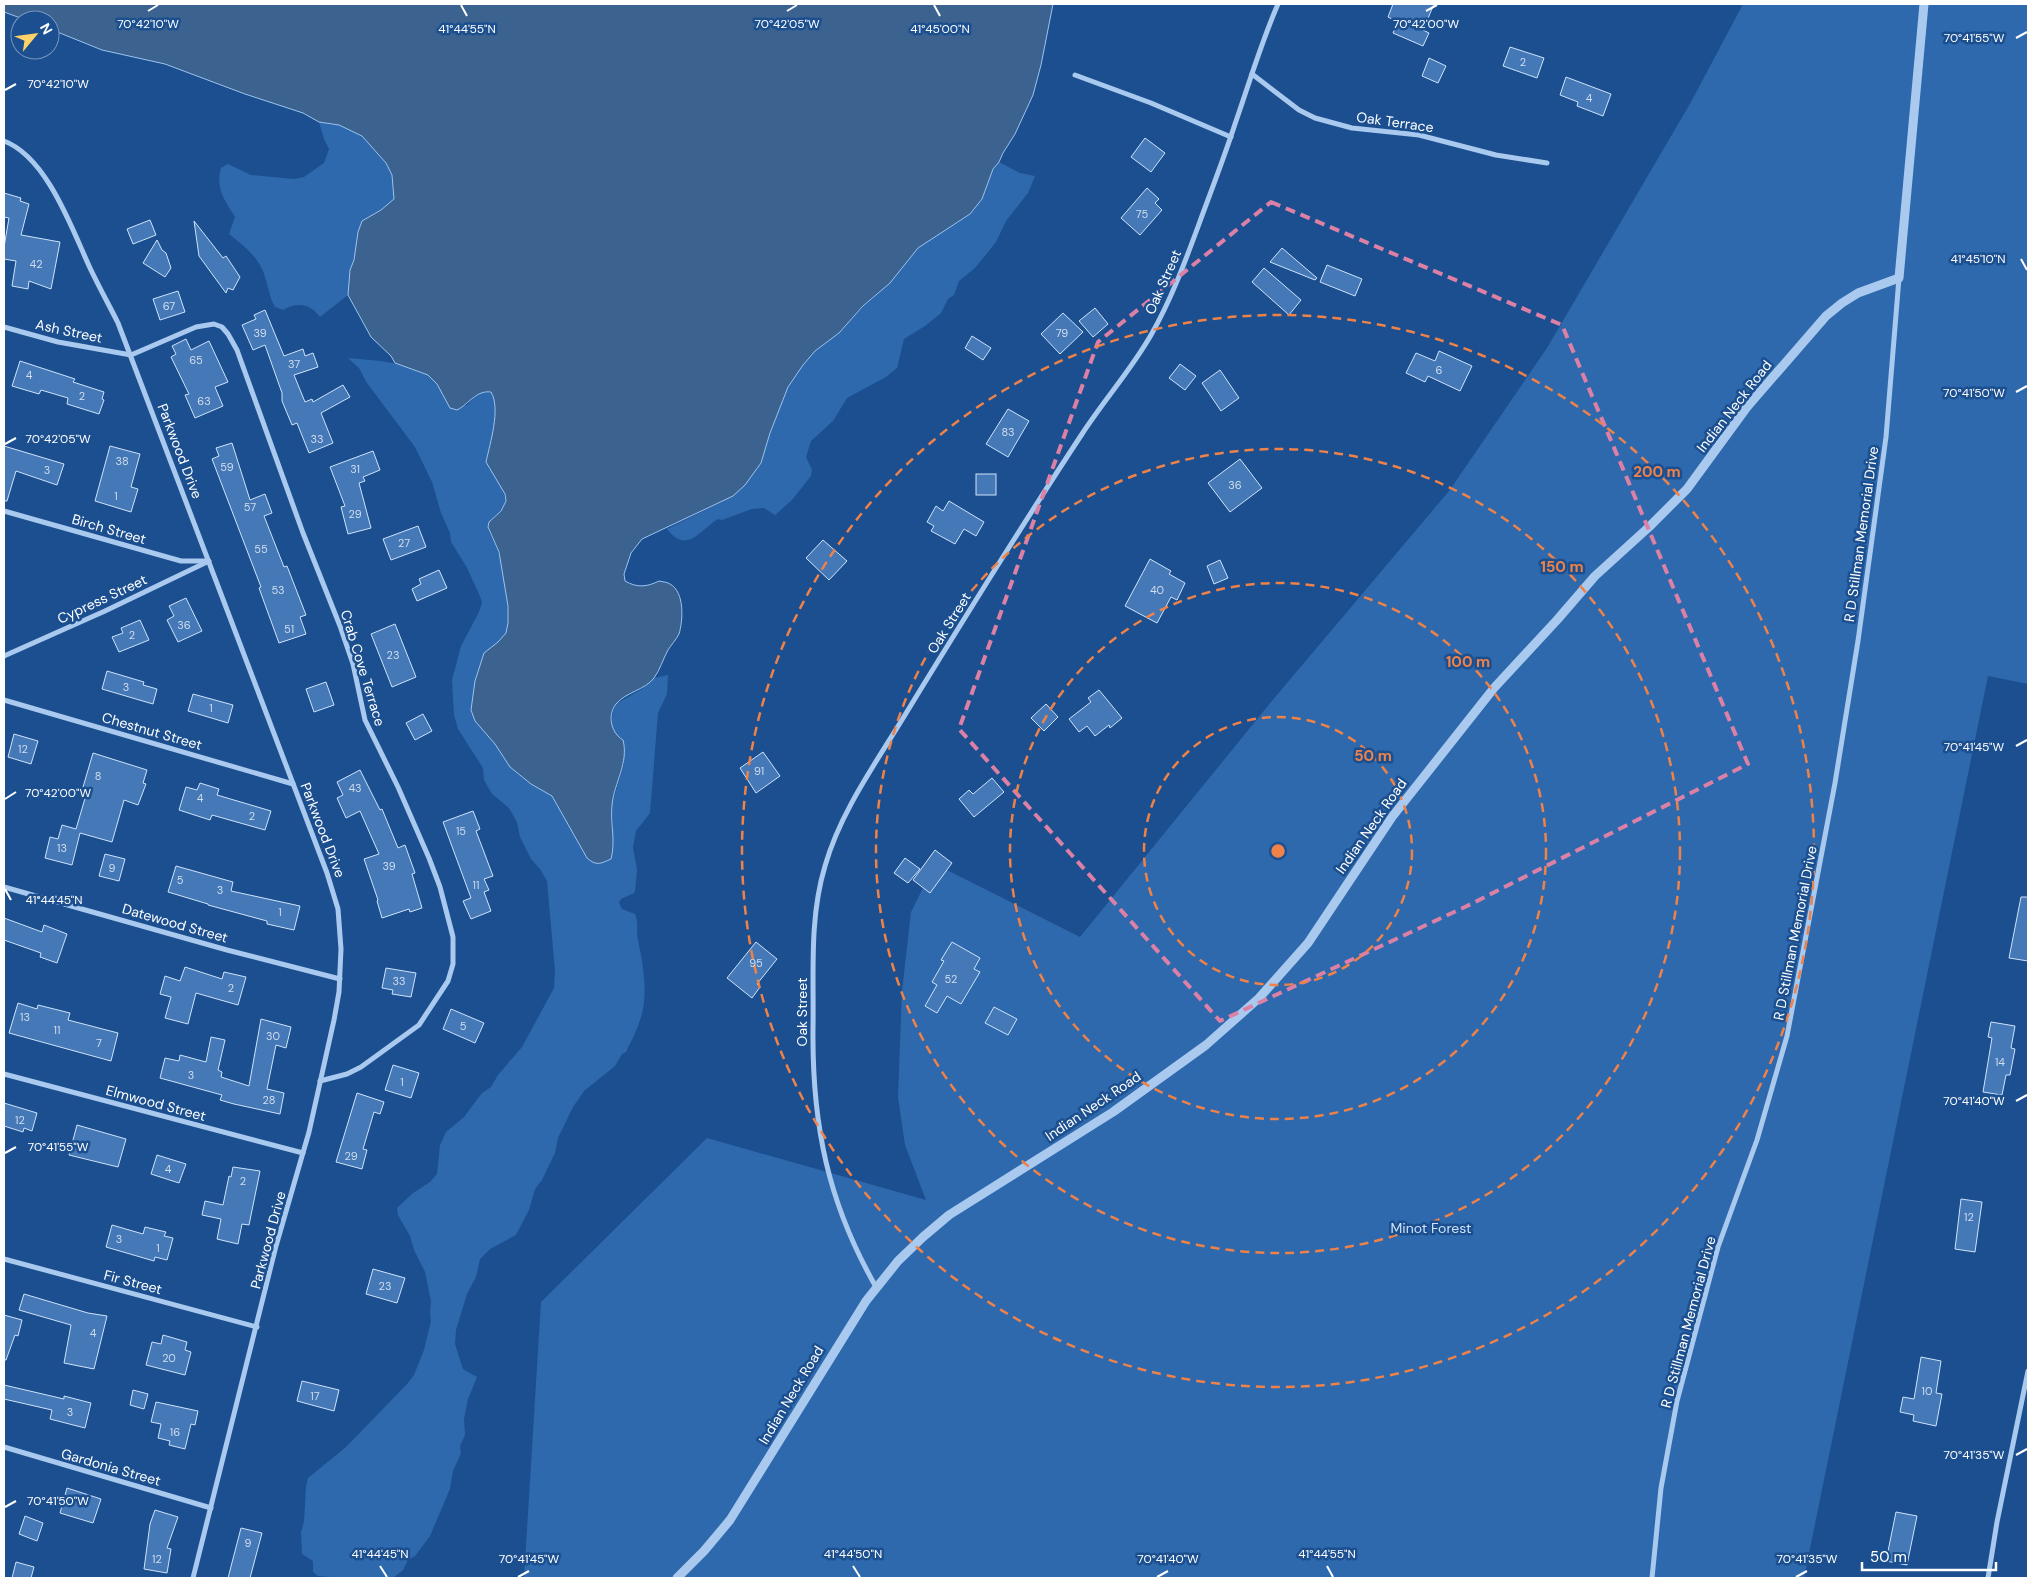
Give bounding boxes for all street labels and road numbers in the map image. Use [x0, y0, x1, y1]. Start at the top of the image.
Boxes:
street label: Oak Terrace [1355, 108, 1435, 136]
street label: Oak Street [1141, 247, 1185, 317]
street label: Ash Street [34, 315, 104, 347]
street label: Indian Neck Road [1692, 356, 1776, 456]
street label: Parkwood Drive [154, 401, 206, 501]
street label: R D Stillman Memorial Drive [1840, 445, 1882, 623]
street label: Birch Street [70, 510, 148, 548]
street label: Cypress Street [54, 570, 150, 628]
street label: Oak Street [923, 589, 975, 657]
street label: Crab Cove Terrace [337, 608, 389, 728]
street label: Chestnut Street [100, 708, 204, 754]
street label: Indian Neck Road [1332, 775, 1410, 877]
street label: Parkwood Drive [297, 780, 349, 880]
street label: R D Stillman Memorial Drive [1769, 844, 1821, 1022]
street label: Datewood Street [120, 899, 230, 947]
street label: Oak Street [793, 978, 811, 1046]
street label: Indian Neck Road [1042, 1067, 1144, 1145]
street label: Elmwood Street [104, 1081, 208, 1125]
street label: Parkwood Drive [246, 1189, 290, 1291]
street label: R D Stillman Memorial Drive [1656, 1234, 1720, 1410]
street label: Fir Street [102, 1266, 164, 1298]
street label: Indian Neck Road [754, 1342, 828, 1448]
street label: Gardonia Street [59, 1444, 163, 1490]

